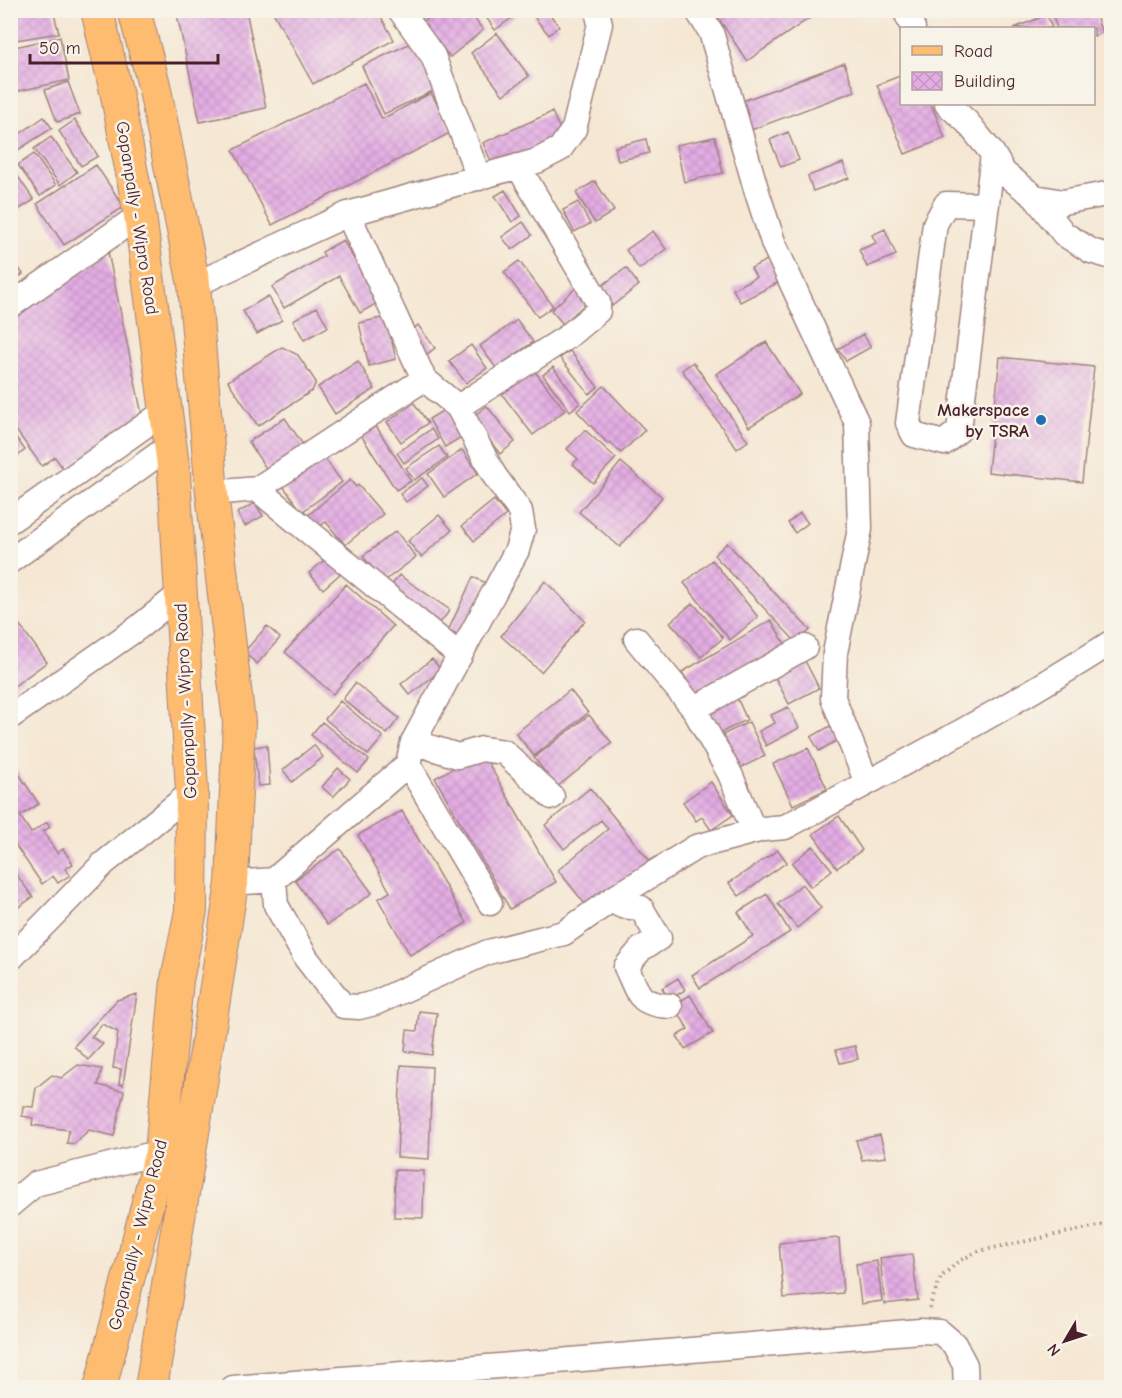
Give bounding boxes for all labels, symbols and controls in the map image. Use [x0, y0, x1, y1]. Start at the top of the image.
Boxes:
scale bar [30, 27, 218, 65]
legend [900, 27, 1095, 105]
text: 50 m [39, 38, 81, 59]
text: Road [954, 41, 993, 62]
text: Building [954, 71, 1016, 92]
street label: Gopanpally - Wipro Road [111, 120, 163, 316]
place label: Makerspace by TSRA [937, 400, 1029, 442]
marker: Makerspace by TSRA [1034, 413, 1048, 427]
street label: Gopanpally - Wipro Road [170, 603, 202, 799]
street label: Gopanpally - Wipro Road [104, 1137, 172, 1333]
north arrow [1035, 1311, 1095, 1371]
text: N [1044, 1340, 1064, 1360]

